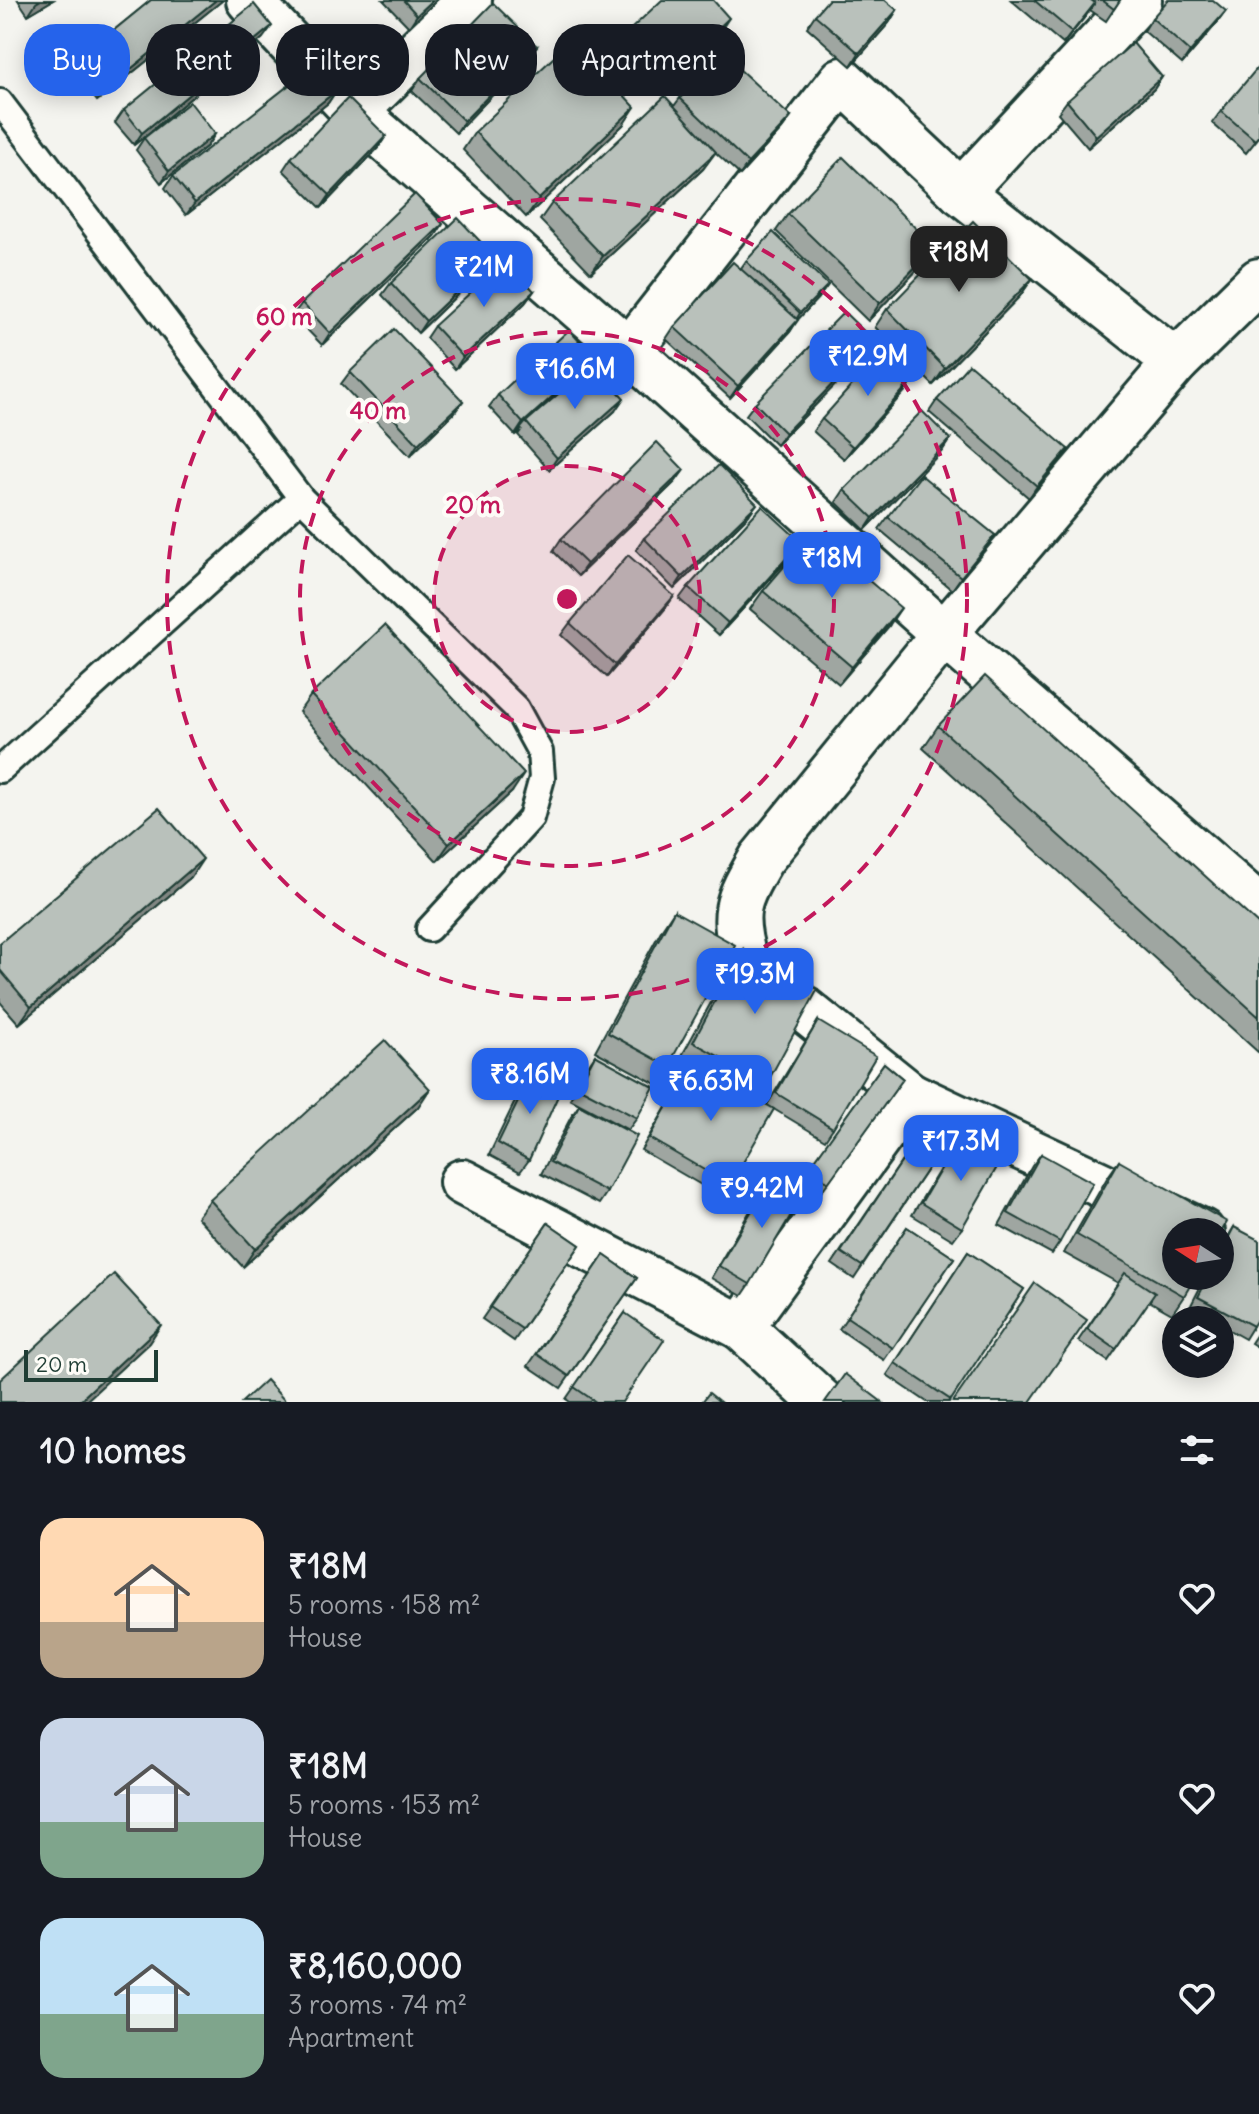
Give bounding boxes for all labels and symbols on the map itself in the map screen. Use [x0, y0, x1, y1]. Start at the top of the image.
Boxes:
pin: ₹18M [912, 226, 1006, 294]
pin: ₹21M [437, 241, 531, 309]
text: 60 m [256, 301, 312, 331]
pin: ₹12.9M [803, 330, 933, 398]
pin: ₹16.6M [510, 343, 640, 411]
text: 40 m [350, 395, 406, 425]
text: 20 m [445, 489, 501, 519]
pin: ₹18M [785, 532, 879, 600]
centre of rings [553, 585, 581, 613]
pin: ₹19.3M [690, 948, 820, 1016]
pin: ₹8.16M [465, 1048, 595, 1116]
pin: ₹6.63M [646, 1055, 776, 1123]
pin: ₹17.3M [896, 1115, 1026, 1183]
pin: ₹9.42M [697, 1162, 827, 1230]
north arrow [1162, 1218, 1234, 1290]
scale bar [24, 1346, 158, 1382]

